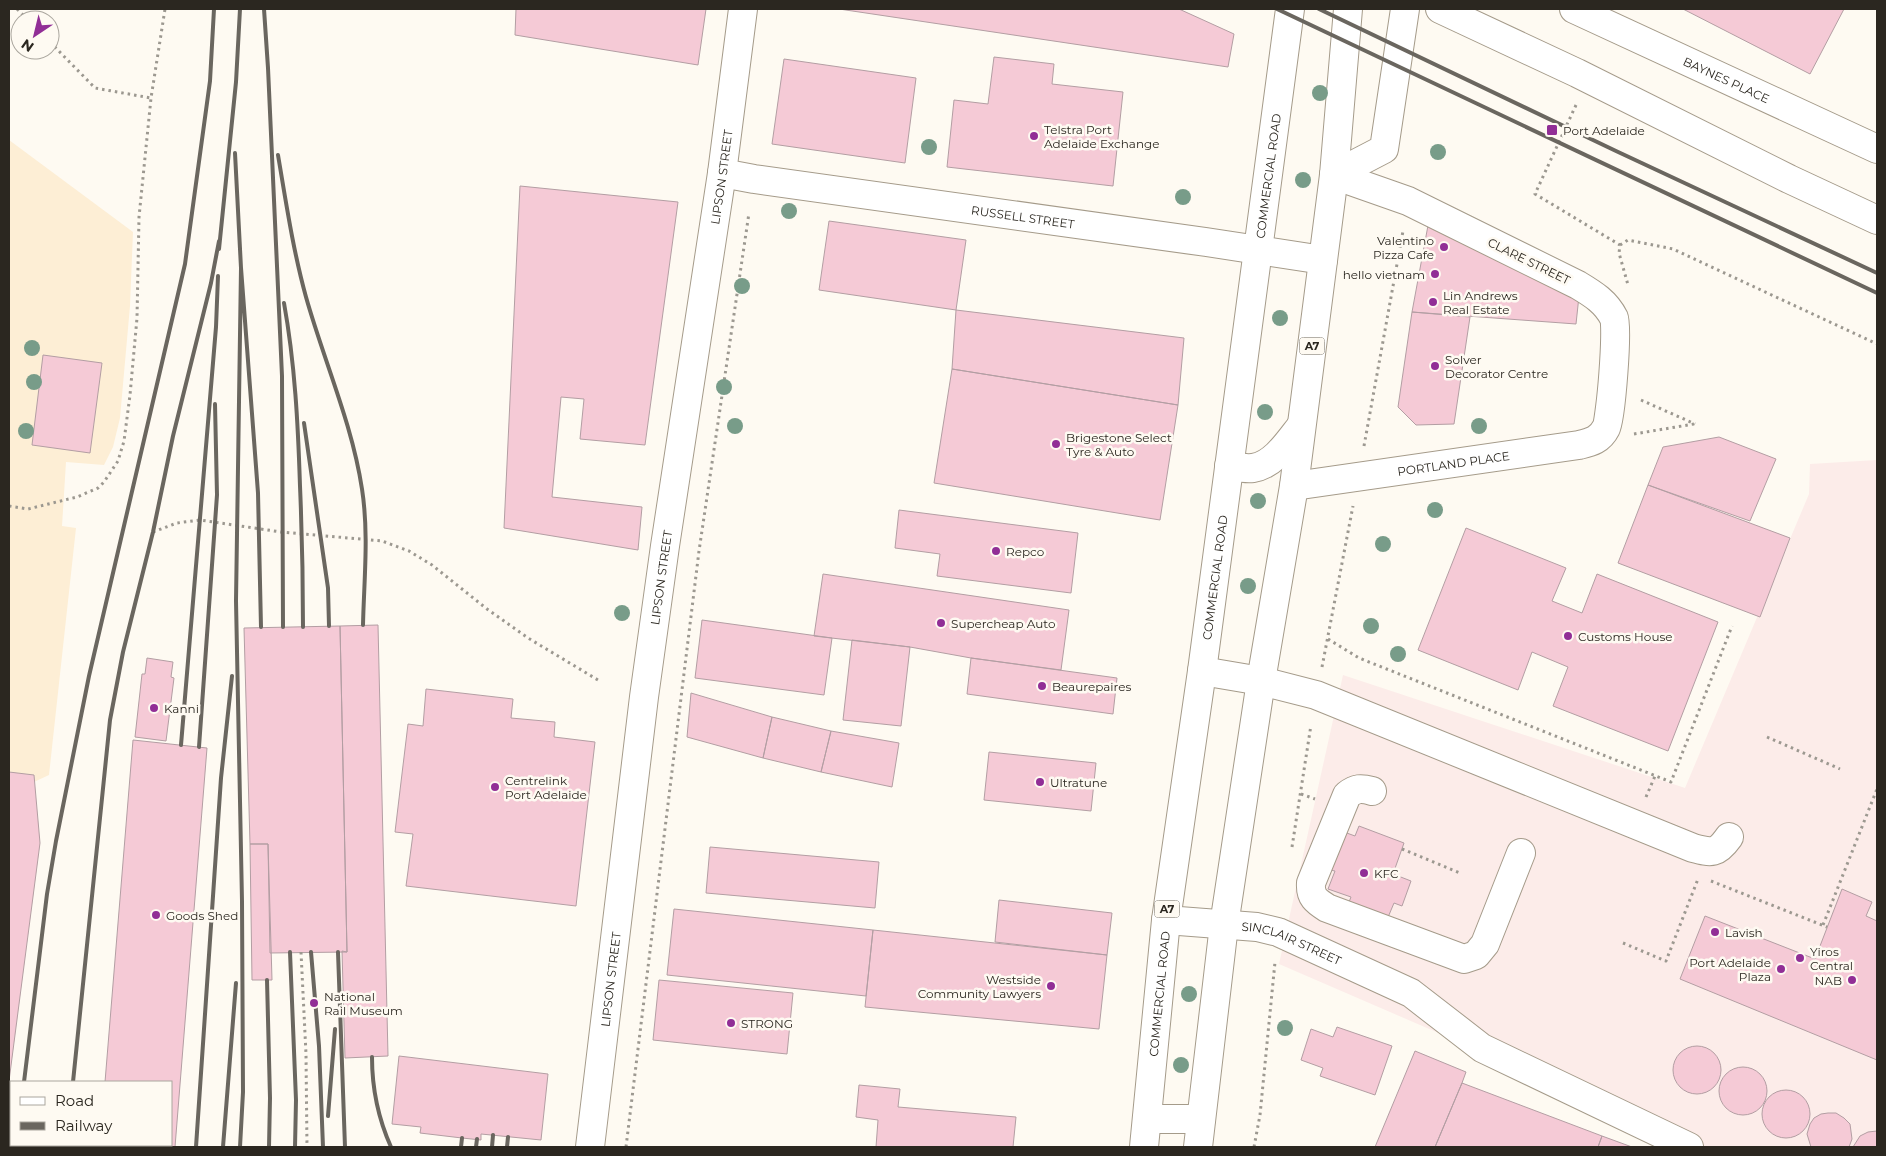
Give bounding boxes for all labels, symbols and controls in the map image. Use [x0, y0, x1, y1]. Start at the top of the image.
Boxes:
north arrow [10, 10, 60, 60]
text: N [18, 35, 37, 56]
street label: BAYNES PLACE [1681, 53, 1772, 106]
street label: COMMERCIAL ROAD [1252, 112, 1284, 239]
place label: Telstra Port Adelaide Exchange [1044, 122, 1159, 151]
marker: Port Adelaide [1545, 123, 1559, 137]
place label: Port Adelaide [1563, 123, 1645, 138]
street label: LIPSON STREET [707, 129, 735, 225]
marker: Telstra Port Adelaide Exchange [1028, 130, 1040, 142]
street label: RUSSELL STREET [970, 202, 1076, 231]
place label: Valentino Pizza Cafe [1373, 233, 1434, 262]
street label: CLARE STREET [1485, 235, 1573, 287]
marker: Valentino Pizza Cafe [1438, 241, 1450, 253]
place label: hello vietnam [1343, 267, 1425, 282]
marker: hello vietnam [1429, 268, 1441, 280]
place label: Lin Andrews Real Estate [1443, 288, 1518, 317]
marker: Lin Andrews Real Estate [1427, 296, 1439, 308]
road number: A7 [1300, 338, 1324, 354]
place label: Solver Decorator Centre [1445, 352, 1548, 381]
marker: Solver Decorator Centre [1429, 360, 1441, 372]
place label: Brigestone Select Tyre & Auto [1066, 430, 1172, 459]
marker: Brigestone Select Tyre & Auto [1050, 438, 1062, 450]
street label: PORTLAND PLACE [1396, 448, 1510, 479]
street label: COMMERCIAL ROAD [1199, 514, 1230, 641]
street label: LIPSON STREET [647, 529, 675, 626]
place label: Repco [1006, 544, 1044, 559]
marker: Repco [990, 545, 1002, 557]
place label: Supercheap Auto [951, 616, 1055, 631]
marker: Supercheap Auto [935, 617, 947, 629]
place label: Customs House [1578, 629, 1673, 644]
marker: Customs House [1562, 630, 1574, 642]
place label: Beaurepaires [1052, 679, 1131, 694]
marker: Beaurepaires [1036, 680, 1048, 692]
place label: Kanni [164, 701, 199, 716]
marker: Kanni [148, 702, 160, 714]
place label: Centrelink Port Adelaide [505, 773, 587, 802]
place label: Ultratune [1050, 775, 1107, 790]
marker: Ultratune [1034, 776, 1046, 788]
marker: Centrelink Port Adelaide [489, 781, 501, 793]
place label: KFC [1374, 866, 1399, 881]
marker: KFC [1358, 867, 1370, 879]
road number: A7 [1154, 901, 1180, 918]
place label: Goods Shed [166, 908, 238, 923]
marker: Goods Shed [150, 909, 162, 921]
street label: SINCLAIR STREET [1241, 918, 1344, 968]
place label: Lavish [1725, 925, 1763, 940]
marker: Lavish [1709, 926, 1721, 938]
street label: COMMERCIAL ROAD [1145, 930, 1172, 1057]
street label: LIPSON STREET [597, 931, 623, 1028]
place label: Yiros Central [1810, 944, 1853, 973]
marker: Yiros Central [1794, 952, 1806, 964]
place label: Port Adelaide Plaza [1689, 955, 1771, 984]
marker: Port Adelaide Plaza [1775, 963, 1787, 975]
place label: Westside Community Lawyers [918, 972, 1041, 1001]
place label: NAB [1815, 973, 1842, 988]
marker: NAB [1846, 974, 1858, 986]
marker: Westside Community Lawyers [1045, 980, 1057, 992]
place label: National Rail Museum [324, 989, 403, 1018]
marker: National Rail Museum [308, 997, 320, 1009]
place label: STRONG [741, 1016, 793, 1031]
marker: STRONG [725, 1017, 737, 1029]
legend [10, 1081, 172, 1146]
text: Road [55, 1091, 94, 1110]
text: Railway [55, 1116, 113, 1135]

